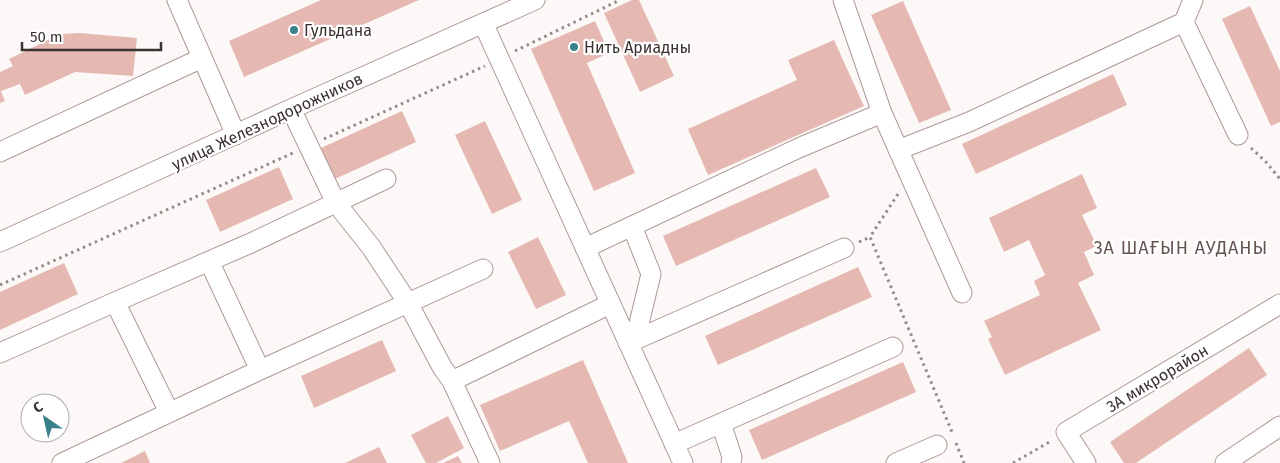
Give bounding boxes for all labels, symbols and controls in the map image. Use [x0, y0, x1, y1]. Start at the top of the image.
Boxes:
scale bar [22, 20, 161, 52]
place label: Гульдана [304, 21, 372, 40]
marker: Гульдана [288, 24, 300, 36]
text: 50 m [30, 28, 63, 46]
place label: Нить Ариадны [584, 38, 691, 57]
marker: Нить Ариадны [568, 41, 580, 53]
street label: улица Железнодорожников [169, 69, 366, 174]
district label: 3А ШАҒЫН АУДАНЫ [1094, 237, 1268, 259]
street label: 3А микрорайон [1103, 341, 1212, 416]
north arrow [20, 393, 70, 443]
text: С [30, 398, 46, 417]

